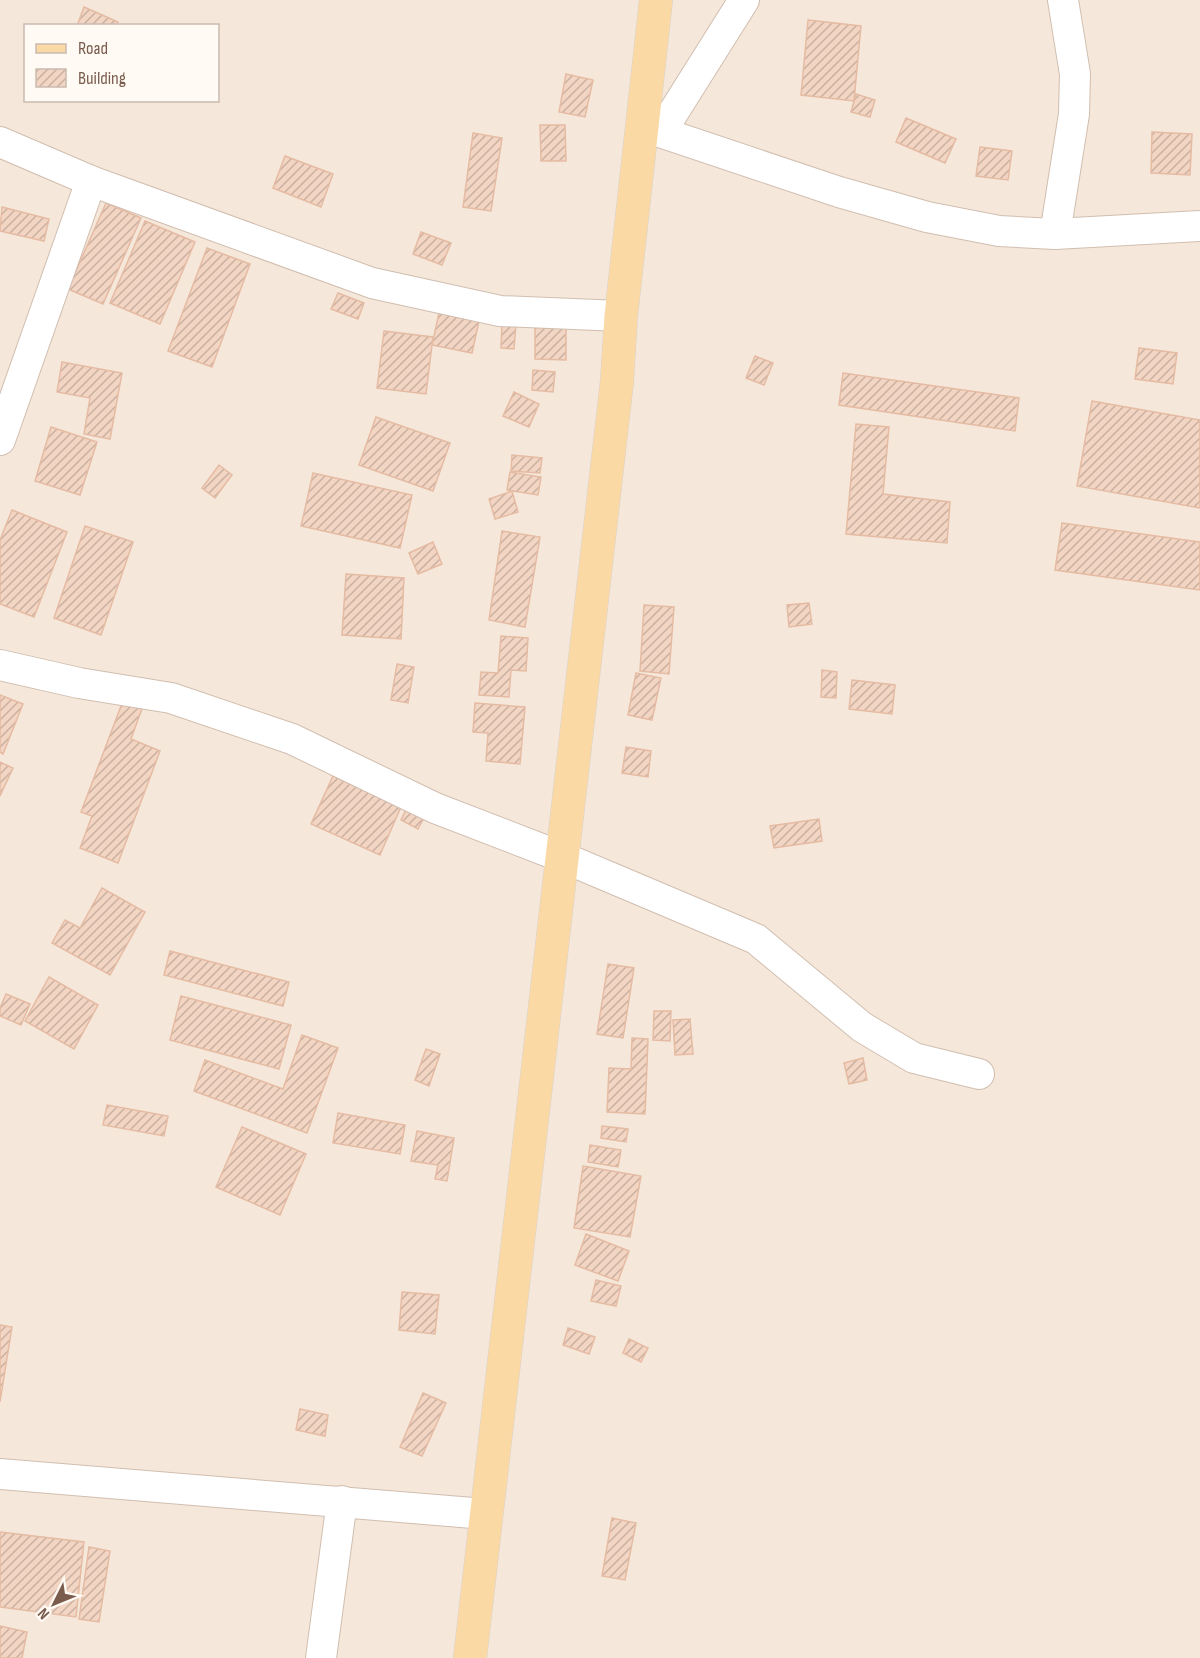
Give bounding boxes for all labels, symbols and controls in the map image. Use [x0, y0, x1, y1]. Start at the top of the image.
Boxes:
legend [24, 24, 219, 102]
text: Road [78, 38, 108, 59]
text: Building [78, 68, 126, 89]
north arrow [24, 1574, 84, 1634]
text: N [34, 1604, 54, 1623]

